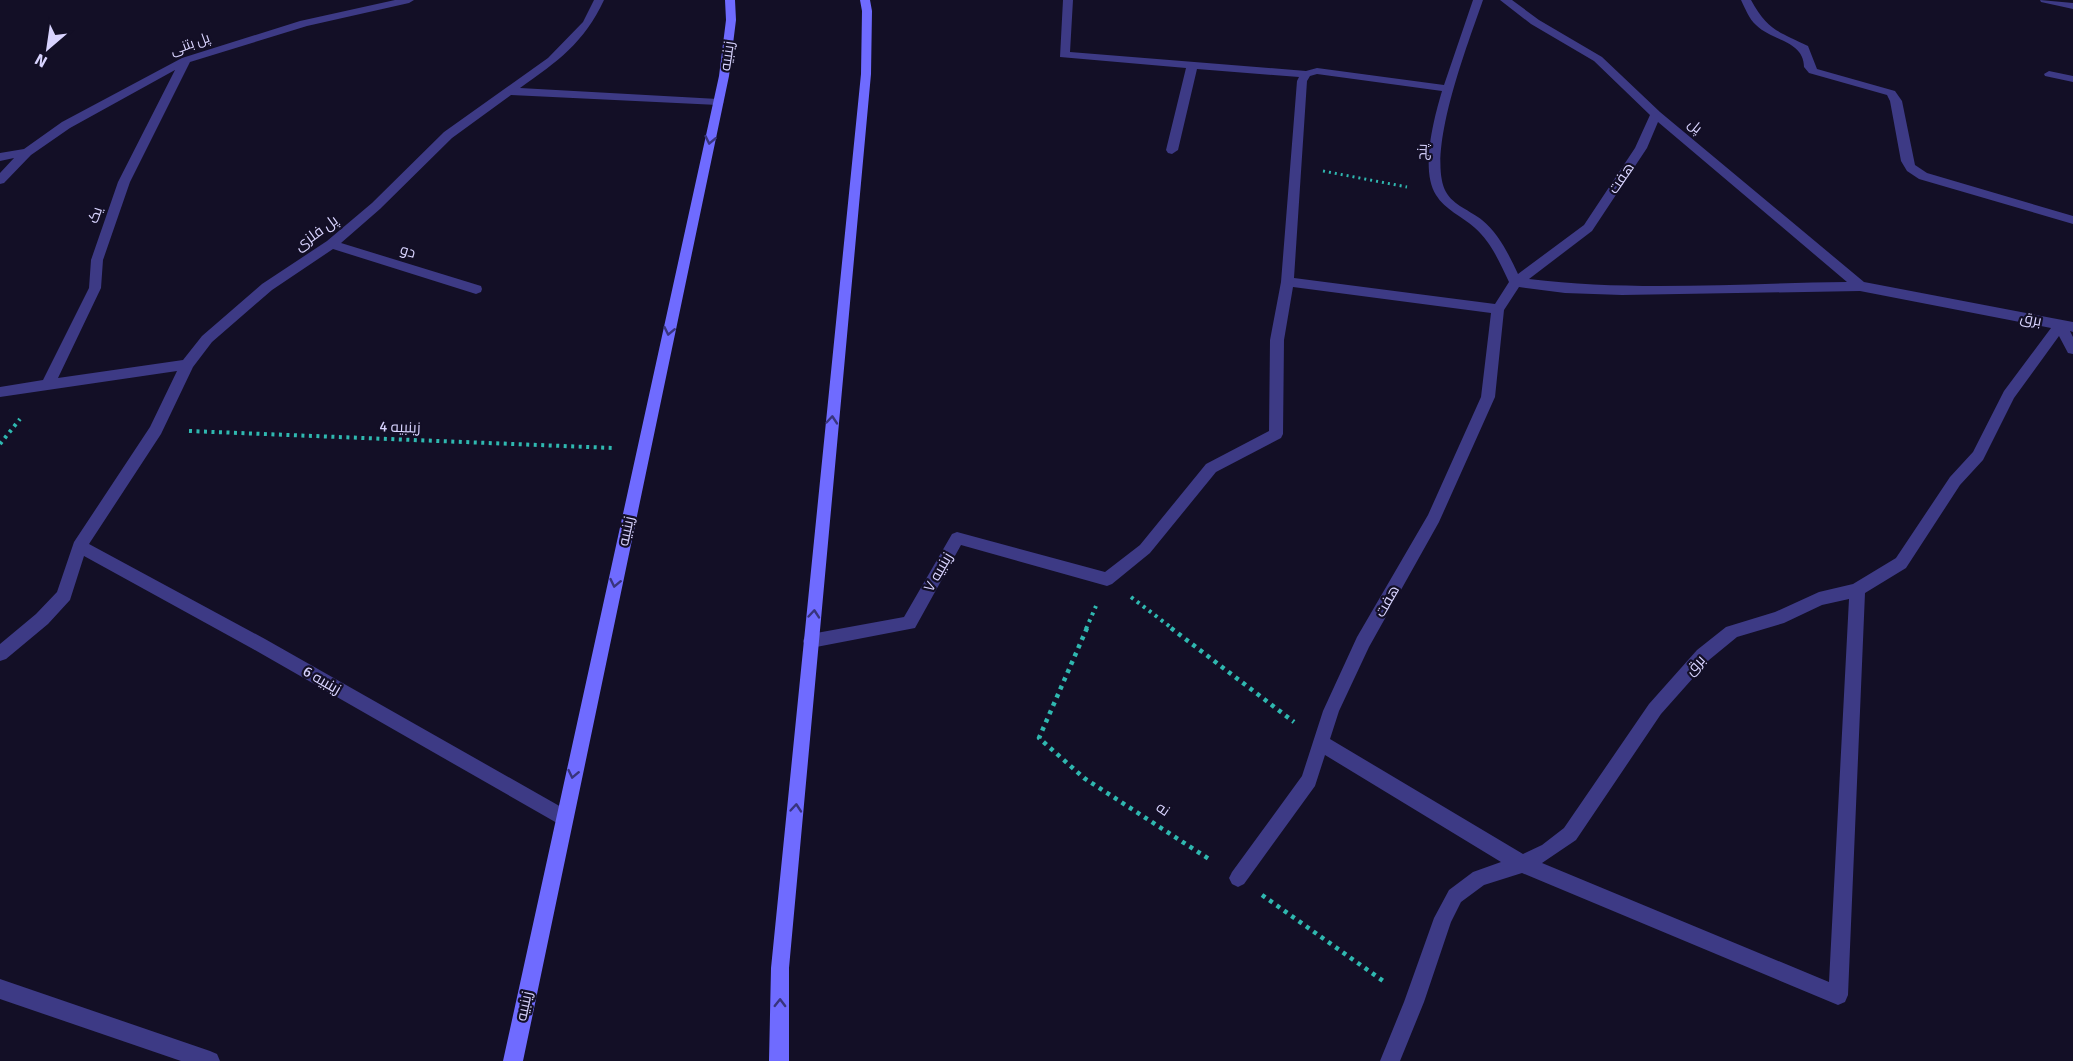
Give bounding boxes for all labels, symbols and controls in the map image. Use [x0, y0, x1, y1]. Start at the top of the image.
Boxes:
north arrow [18, 18, 78, 78]
street label: پل بتنی [168, 29, 213, 60]
street label: زینبیه [716, 40, 738, 72]
text: N [31, 49, 51, 72]
street label: پل [1684, 115, 1706, 138]
one-way arrow [704, 135, 717, 145]
street label: پنج [1413, 143, 1432, 161]
street label: هفت [1604, 159, 1638, 197]
street label: یک [84, 204, 106, 226]
street label: پل فلزی [291, 211, 342, 256]
street label: دو [398, 240, 418, 262]
street label: برق [2019, 308, 2043, 331]
one-way arrow [663, 326, 676, 336]
one-way arrow [825, 415, 838, 425]
street label: زینبیه 4 [379, 417, 421, 437]
street label: زینبیه [614, 515, 638, 547]
street label: زینبیه ۷ [920, 549, 956, 595]
one-way arrow [609, 578, 622, 588]
street label: هفت [1371, 582, 1403, 620]
one-way arrow [807, 610, 820, 619]
street label: برق [1681, 651, 1710, 680]
street label: زینبیه 6 [300, 662, 344, 698]
one-way arrow [567, 769, 580, 779]
street label: نه [1153, 798, 1173, 820]
one-way arrow [789, 804, 802, 813]
street label: زینبیه [512, 990, 536, 1022]
one-way arrow [774, 998, 786, 1007]

